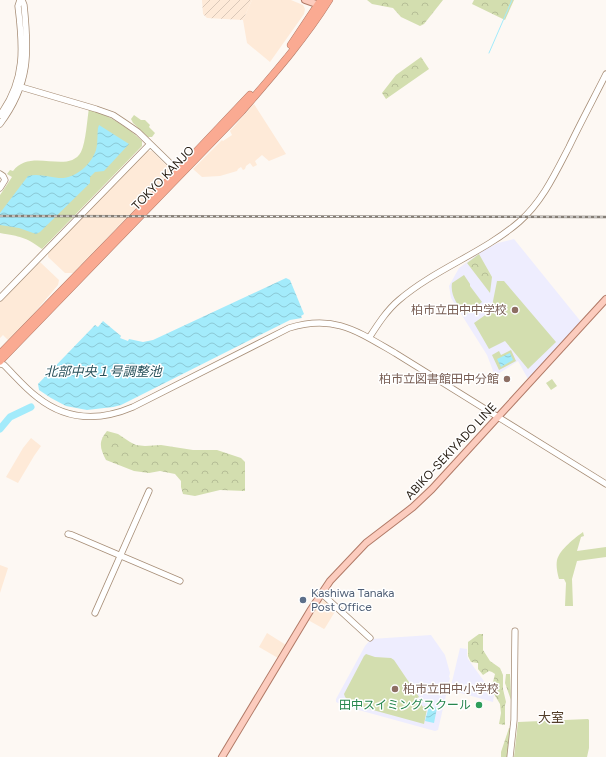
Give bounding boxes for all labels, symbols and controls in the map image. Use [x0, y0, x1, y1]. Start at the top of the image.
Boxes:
street label: TOKYO KANJO [129, 143, 197, 213]
place label: 柏市立田中中学校 [411, 303, 507, 317]
marker: 柏市立田中中学校 [510, 305, 520, 315]
water label: 北部中央１号調整池 [44, 364, 163, 379]
place label: 柏市立図書館田中分館 [379, 372, 499, 386]
marker: 柏市立図書館田中分館 [502, 374, 512, 384]
street label: ABIKO-SEKIYADO LINE [403, 400, 499, 502]
place label: Kashiwa Tanaka Post Office [311, 586, 394, 614]
marker: Kashiwa Tanaka Post Office [298, 595, 308, 605]
place label: 柏市立田中小学校 [403, 682, 499, 696]
marker: 柏市立田中小学校 [390, 684, 400, 694]
place label: 田中スイミングスクール [339, 698, 471, 712]
marker: 田中スイミングスクール [474, 700, 484, 710]
district label: 大室 [538, 710, 564, 725]

